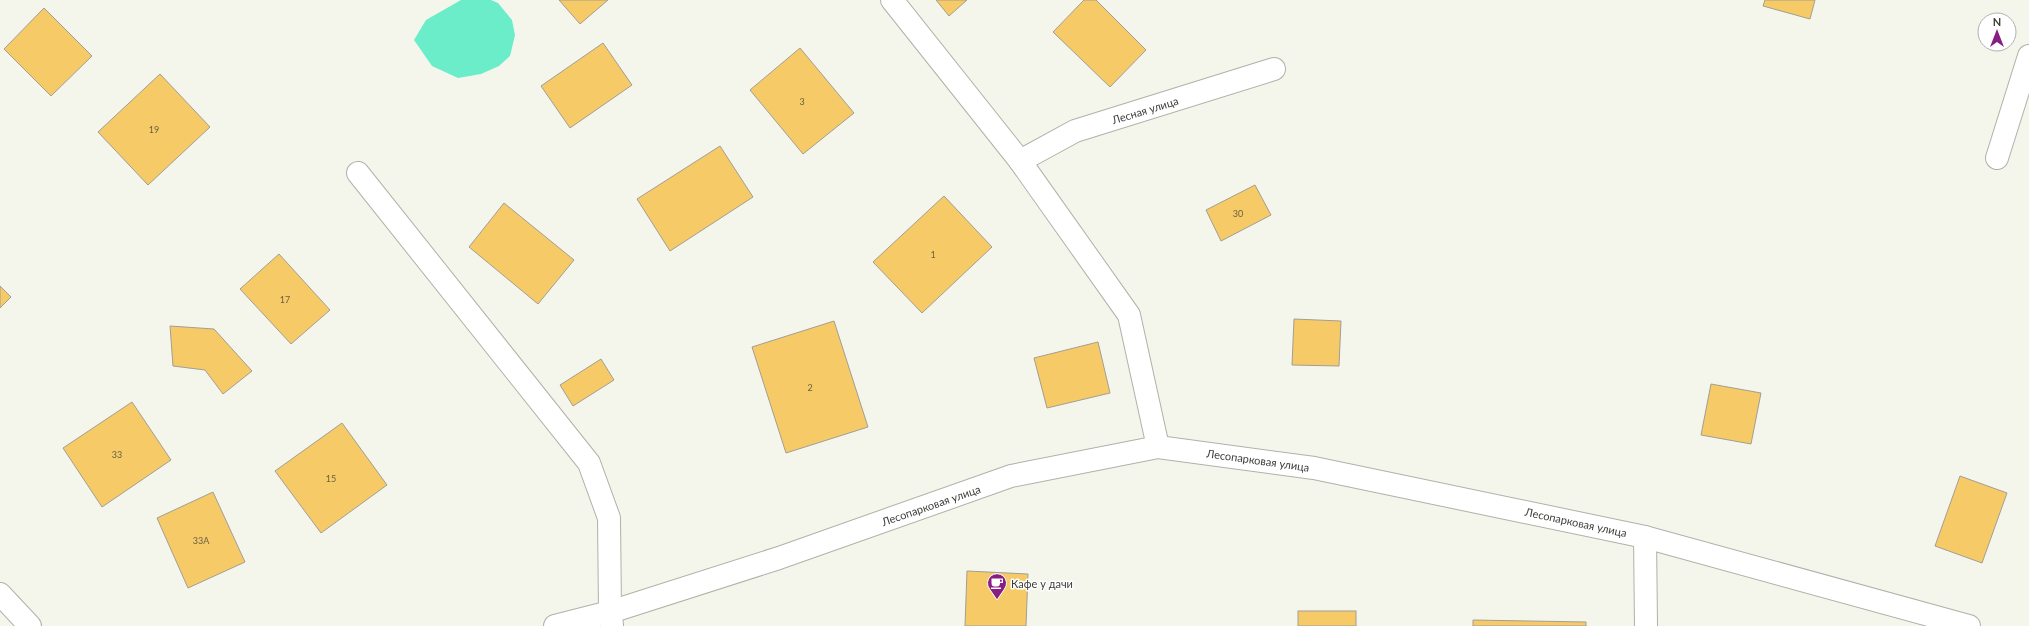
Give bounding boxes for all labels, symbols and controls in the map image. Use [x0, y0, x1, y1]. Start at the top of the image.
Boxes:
north arrow [1977, 12, 2017, 52]
text: N [1993, 15, 2001, 28]
street label: Лесная улица [1109, 94, 1180, 127]
house number: 3 [799, 96, 805, 107]
house number: 19 [149, 124, 159, 135]
house number: 30 [1233, 208, 1243, 219]
house number: 1 [930, 249, 936, 260]
house number: 17 [280, 294, 290, 305]
house number: 2 [807, 382, 813, 393]
street label: Лесопарковая улица [1205, 446, 1310, 474]
house number: 33 [112, 449, 122, 460]
house number: 15 [326, 473, 336, 484]
street label: Лесопарковая улица [879, 482, 982, 528]
street label: Лесопарковая улица [1523, 505, 1628, 539]
house number: 33А [193, 535, 210, 546]
cafe icon: Кафе у дачи [986, 572, 1008, 600]
place label: Кафе у дачи [1011, 577, 1073, 590]

